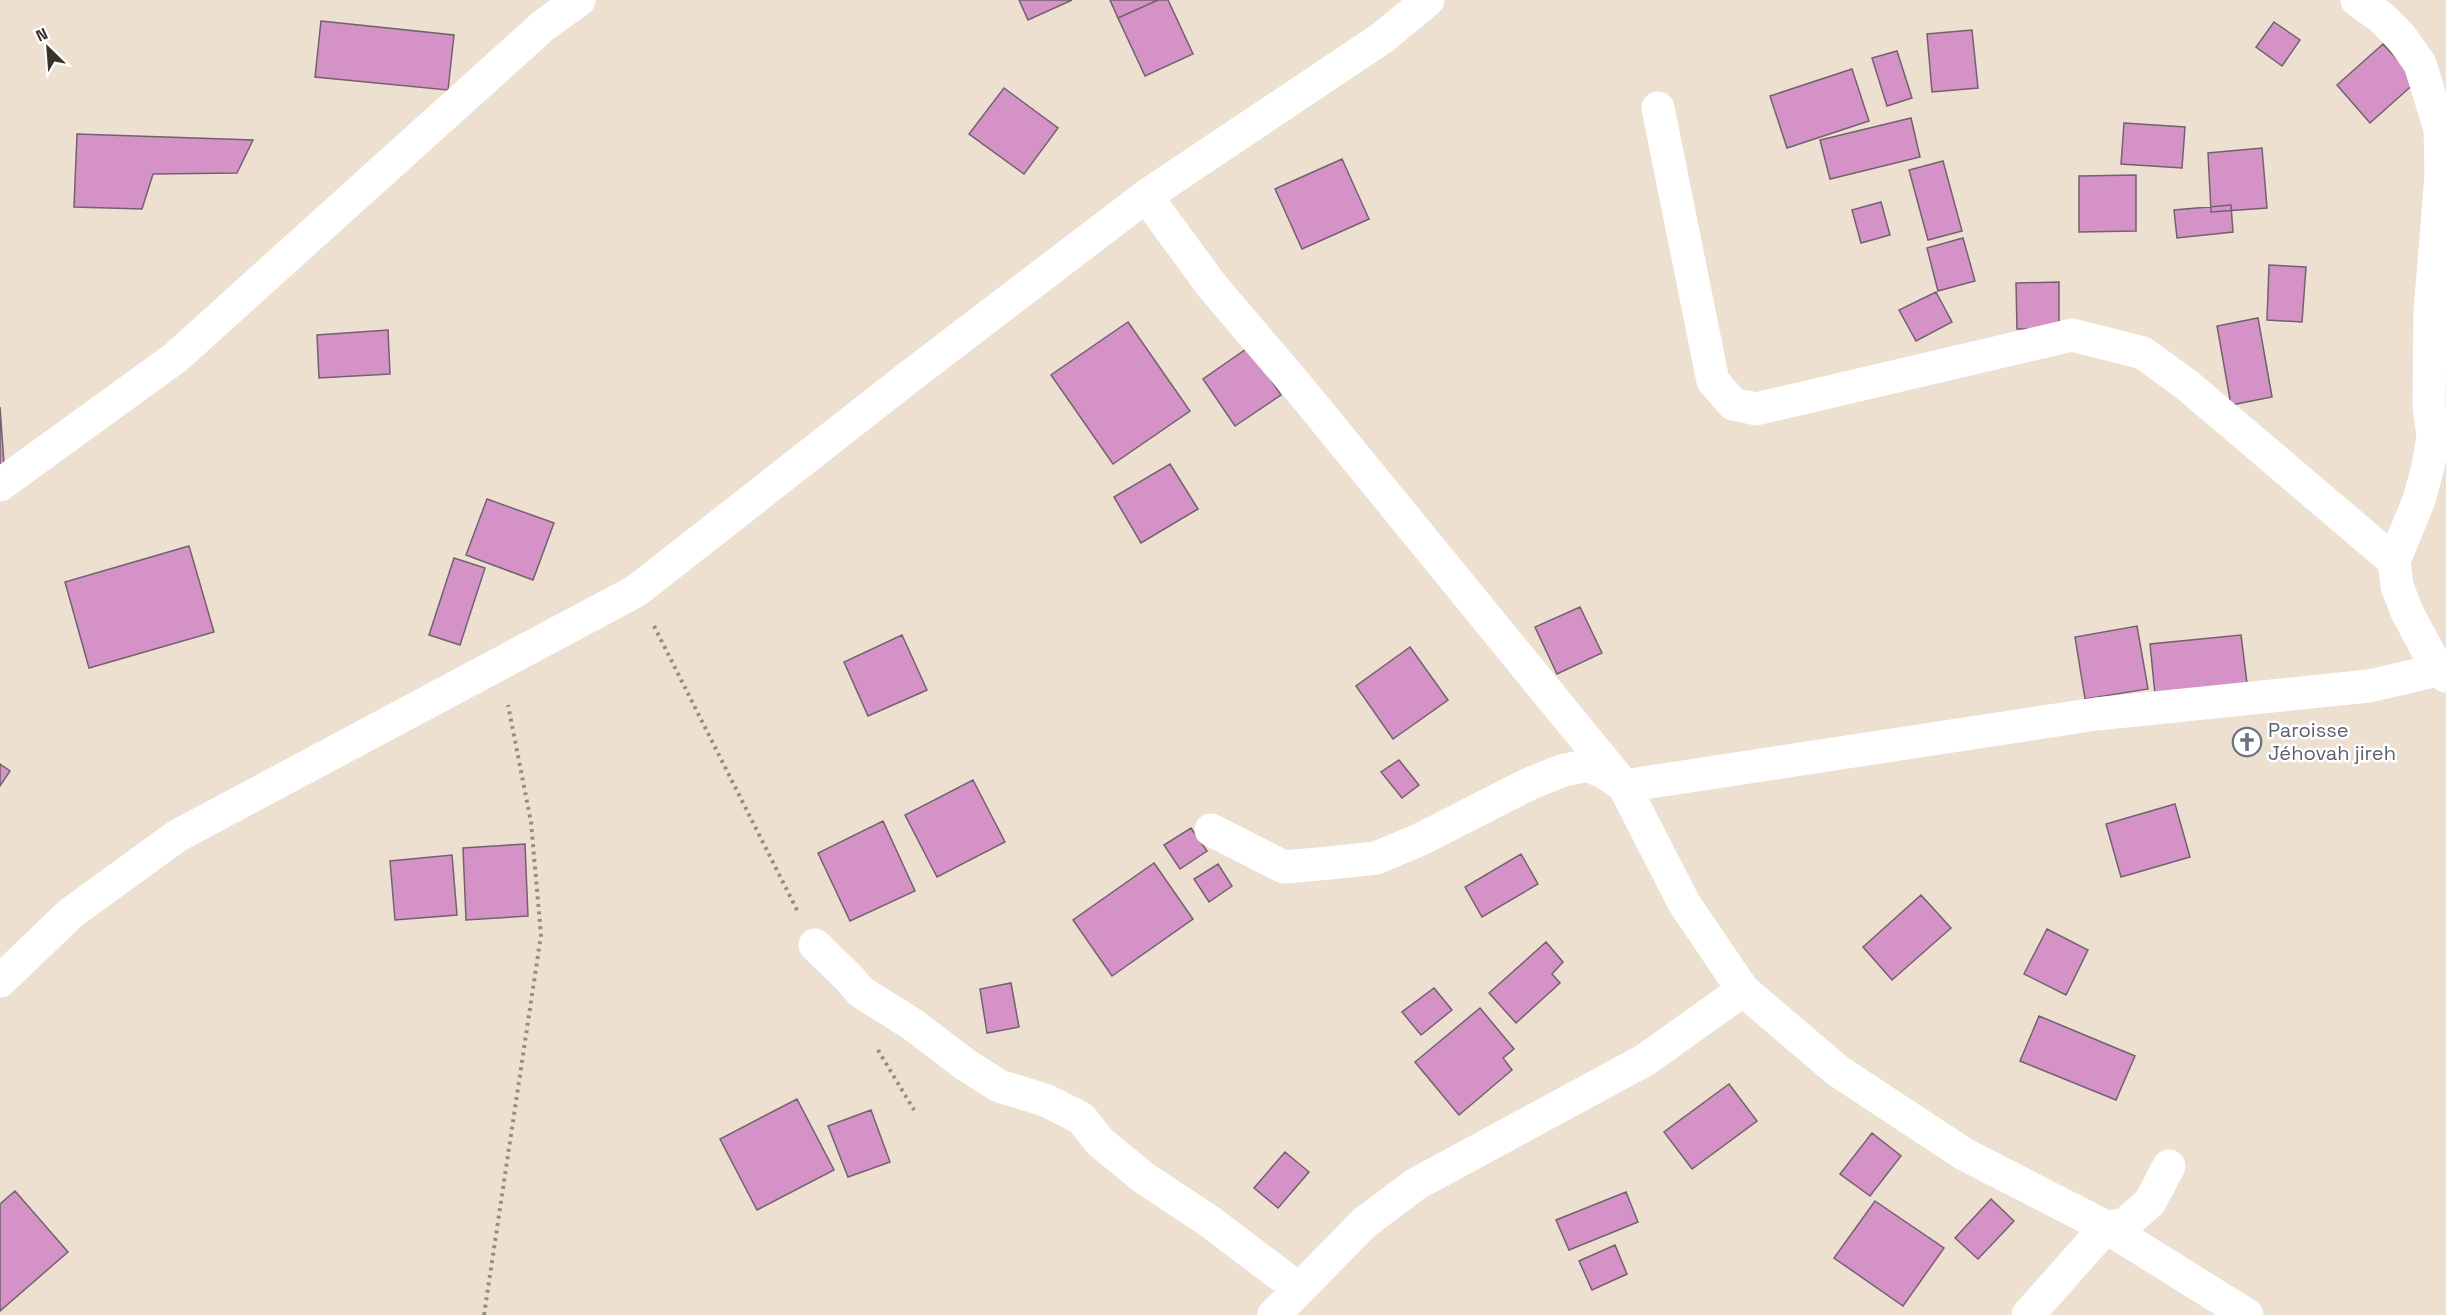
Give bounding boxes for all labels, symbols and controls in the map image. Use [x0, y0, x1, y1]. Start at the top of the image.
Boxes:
north arrow [18, 18, 78, 78]
text: N [33, 23, 51, 47]
place label: Paroisse Jéhovah jireh [2268, 717, 2396, 766]
church icon: Paroisse Jéhovah jireh [2231, 726, 2263, 758]

